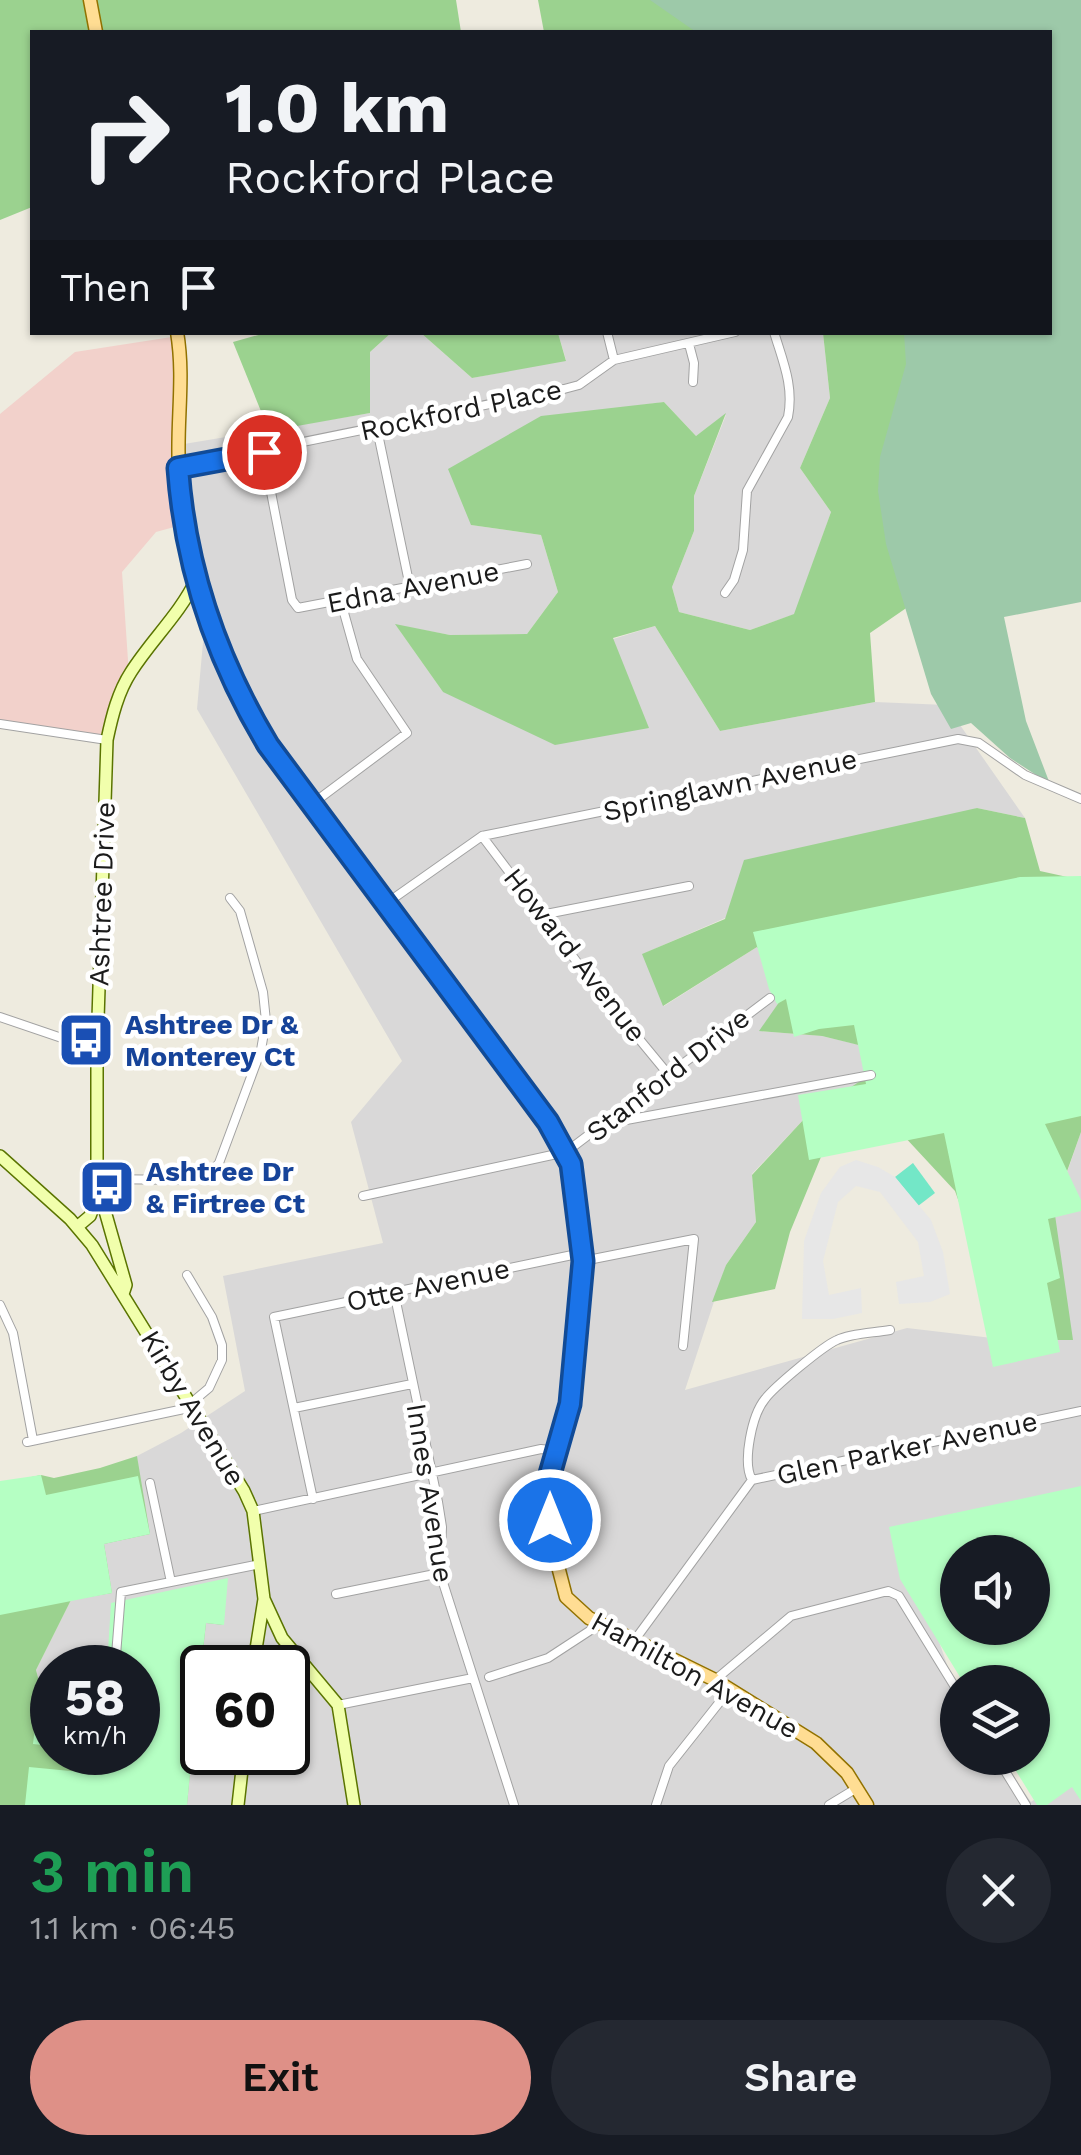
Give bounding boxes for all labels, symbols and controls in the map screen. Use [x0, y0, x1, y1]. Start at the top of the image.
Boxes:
text: 1.0 km [225, 67, 449, 149]
icon: right [60, 70, 190, 200]
text: Rockford Place [225, 151, 555, 204]
icon: arrive [171, 260, 226, 315]
text: Then [60, 266, 151, 310]
street label: Rockford Place [357, 373, 565, 447]
pin [222, 410, 307, 495]
icon: arrive [237, 425, 292, 480]
street label: Edna Avenue [324, 554, 502, 620]
street label: Springlawn Avenue [600, 742, 860, 828]
street label: Ashtree Drive [82, 801, 122, 987]
street label: Howard Avenue [497, 861, 653, 1049]
street label: Stanford Drive [580, 1001, 756, 1149]
place label: Ashtree Dr & Monterey Ct [125, 1008, 298, 1073]
bus stop icon: Ashtree Dr & Monterey Ct [56, 1010, 116, 1070]
place label: Ashtree Dr & Firtree Ct [146, 1155, 305, 1220]
bus stop icon: Ashtree Dr & Firtree Ct [77, 1157, 137, 1217]
street label: Otte Avenue [343, 1252, 513, 1318]
street label: Kirby Avenue [134, 1324, 252, 1492]
street label: Innes Avenue [400, 1401, 460, 1585]
street label: Glen Parker Avenue [773, 1404, 1041, 1492]
position arrow [498, 1468, 602, 1572]
map controls [940, 1535, 1050, 1775]
button: sound [940, 1535, 1050, 1645]
street label: Hamilton Avenue [586, 1604, 804, 1746]
speed limit sign: 60 [180, 1645, 310, 1775]
button: layers [940, 1665, 1050, 1775]
text: 58 [65, 1668, 125, 1727]
text: km/h [63, 1721, 127, 1750]
text: 3 min [30, 1836, 194, 1907]
button: close [946, 1838, 1051, 1943]
text: 1.1 km · 06:45 [30, 1909, 235, 1947]
button: Exit [30, 2020, 531, 2135]
button: Share [551, 2020, 1051, 2135]

